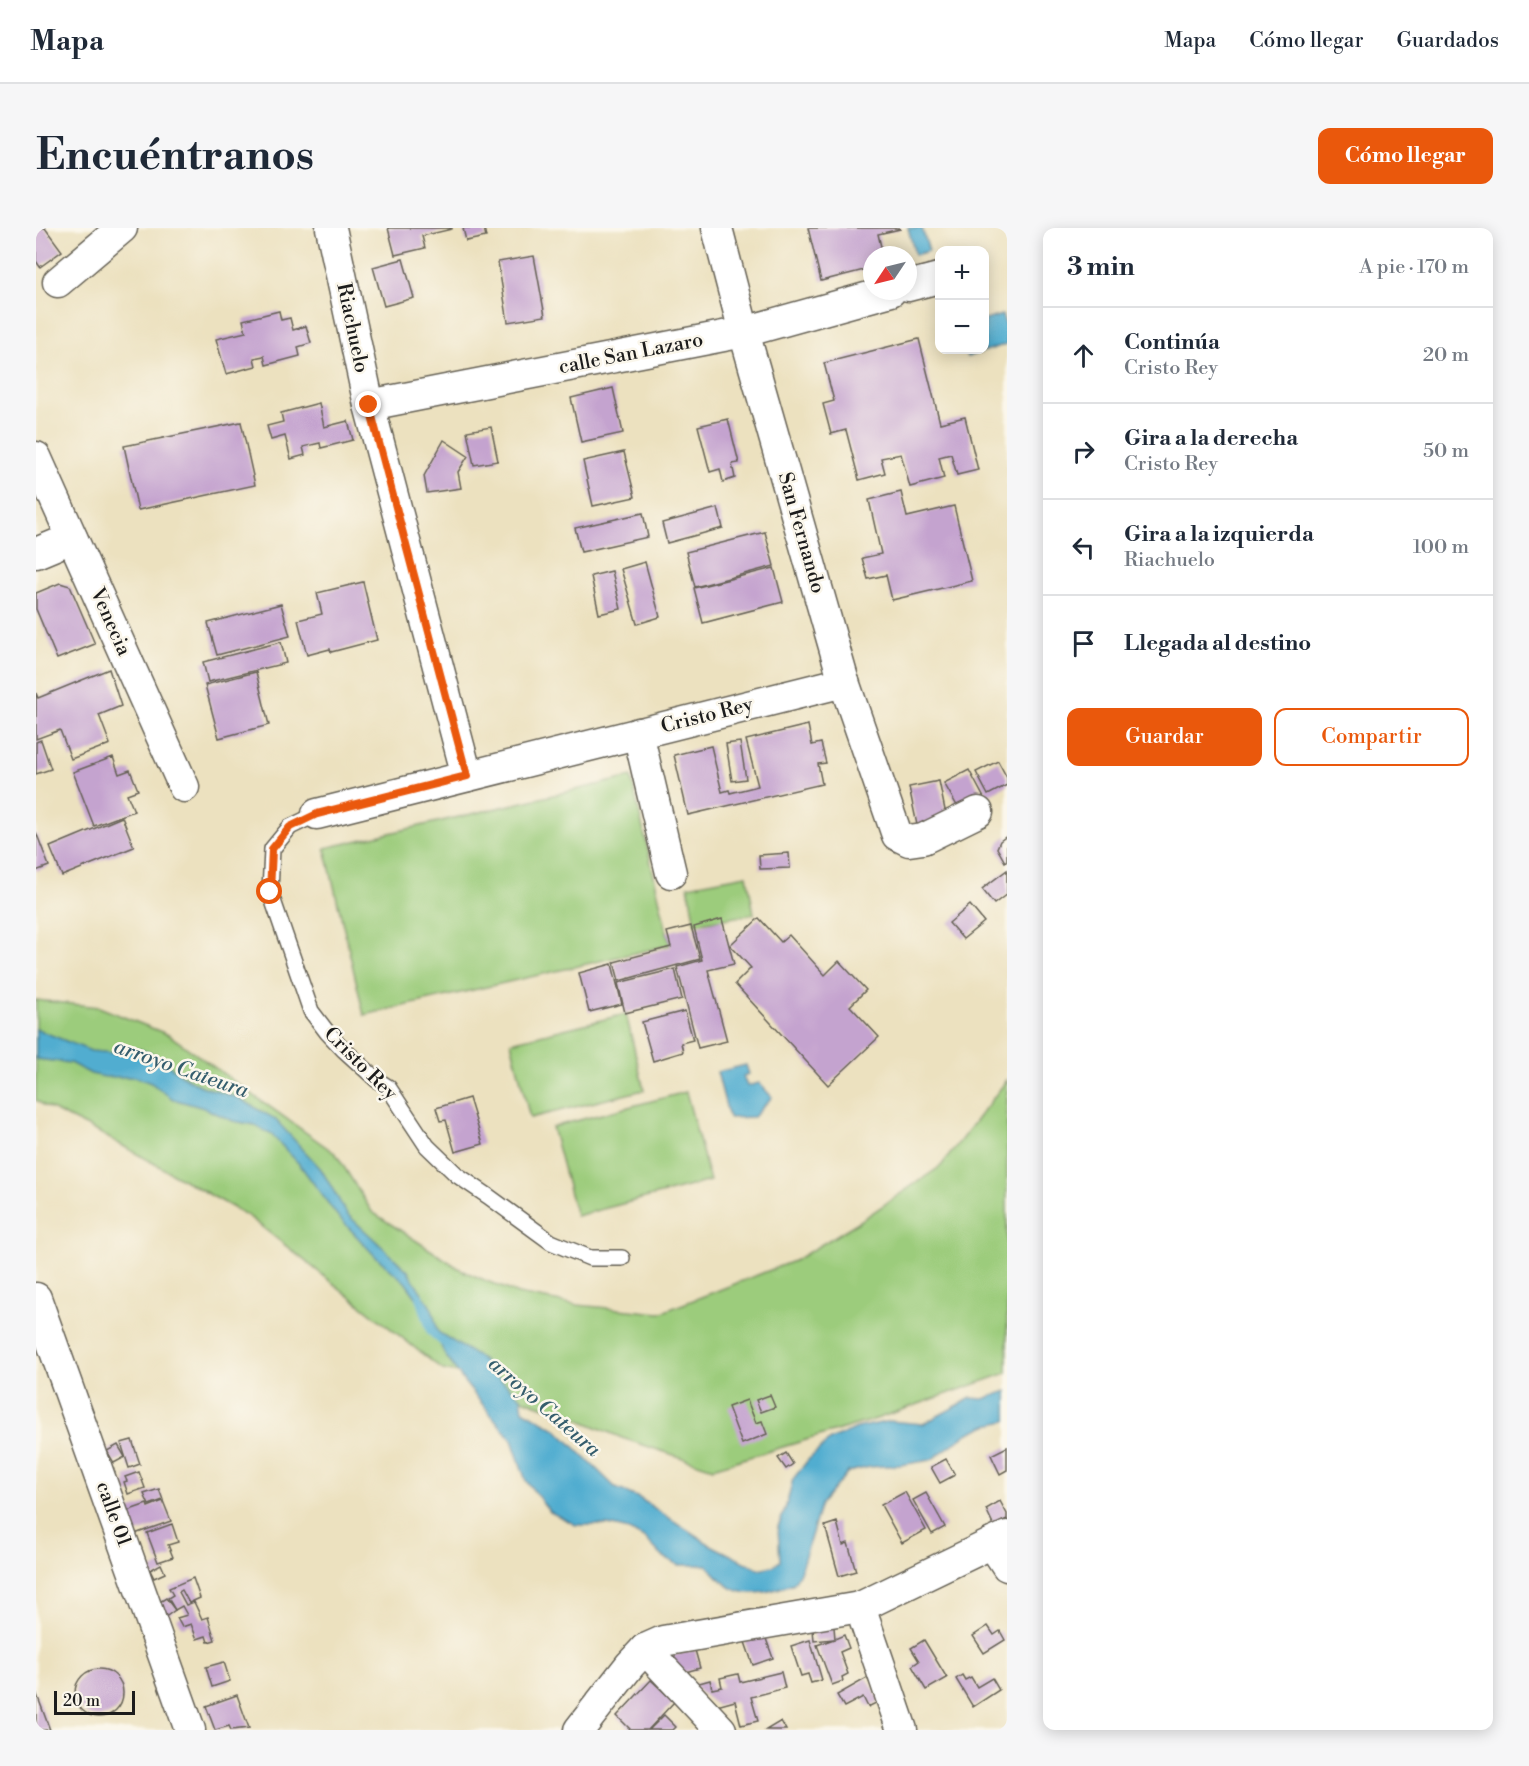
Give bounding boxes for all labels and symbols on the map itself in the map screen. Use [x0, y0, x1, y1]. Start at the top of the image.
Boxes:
north arrow [863, 246, 917, 300]
street label: Riachuelo [330, 281, 374, 375]
street label: calle San Lazaro [557, 328, 705, 380]
route end [355, 391, 381, 417]
street label: San Fernando [772, 469, 830, 597]
street label: Venecia [84, 583, 136, 661]
street label: Cristo Rey [658, 692, 756, 739]
route start [256, 878, 282, 904]
street label: Cristo Rey [318, 1022, 402, 1106]
water label: arroyo Cateura [110, 1034, 252, 1104]
water label: arroyo Cateura [482, 1351, 606, 1463]
street label: calle 01 [90, 1478, 136, 1550]
scale bar [54, 1688, 135, 1716]

